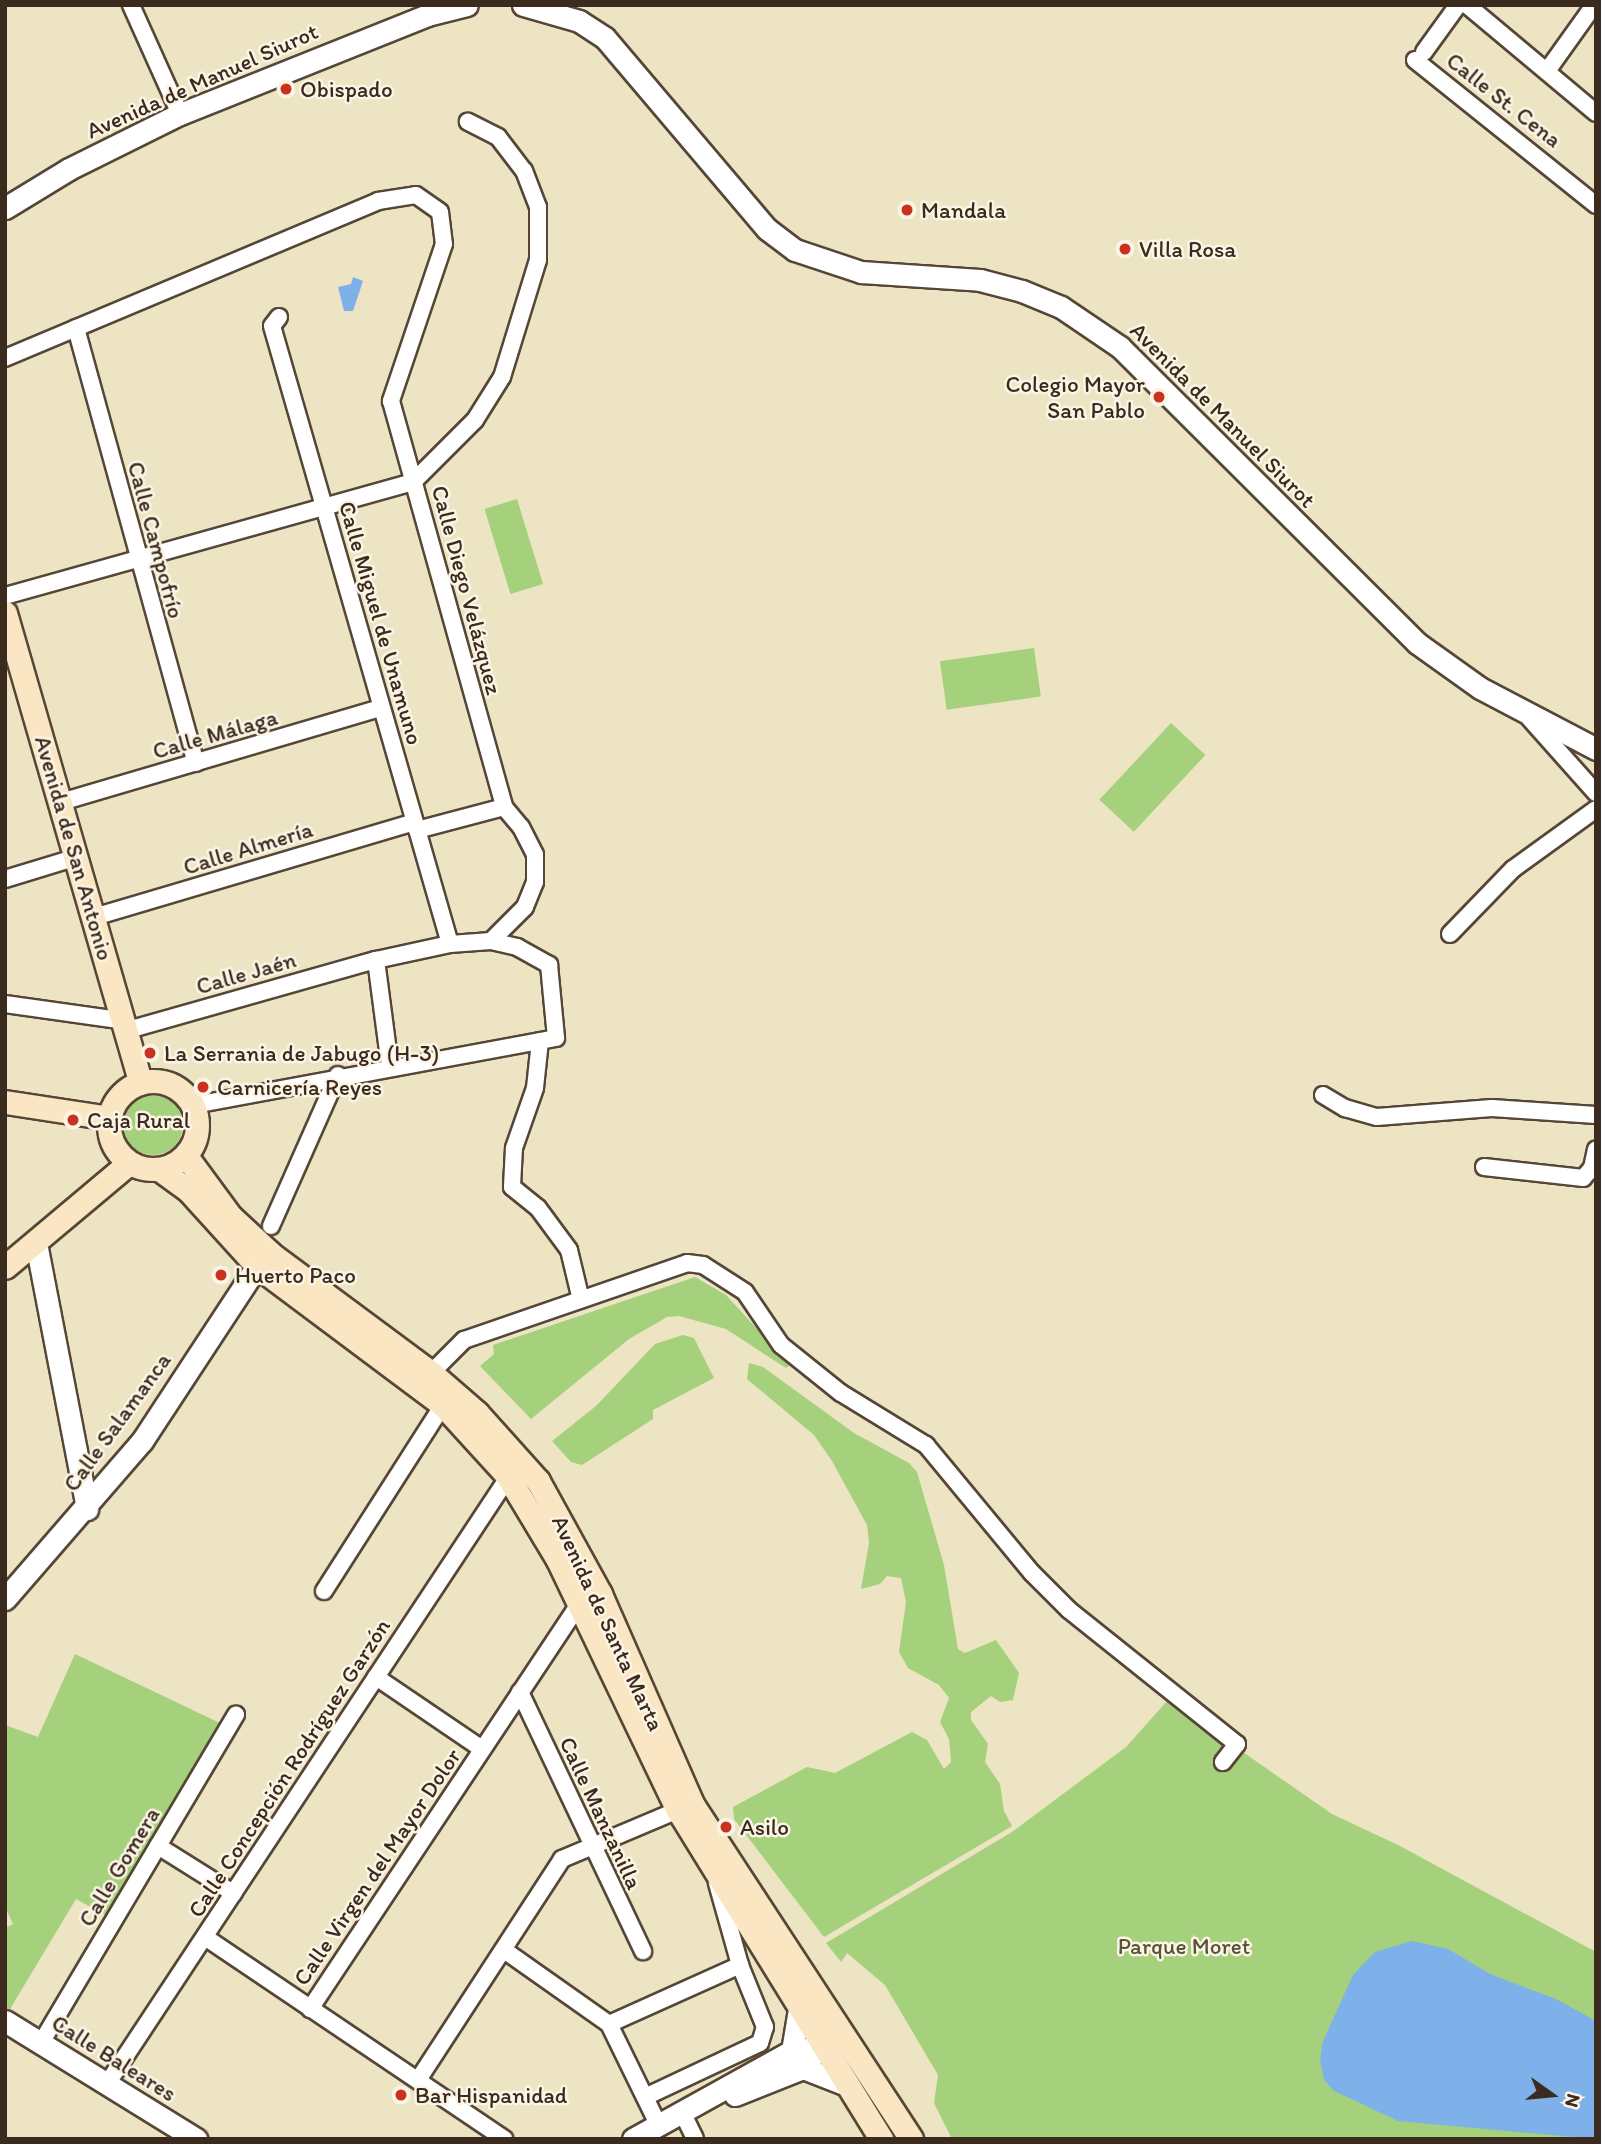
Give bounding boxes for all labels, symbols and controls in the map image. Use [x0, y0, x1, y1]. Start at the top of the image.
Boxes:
street label: Avenida de Manuel Siurot [81, 17, 323, 145]
street label: Calle St. Cena [1441, 47, 1567, 153]
place label: Obispado [300, 75, 393, 103]
marker: Obispado [278, 81, 294, 97]
place label: Mandala [921, 196, 1006, 224]
marker: Mandala [899, 202, 915, 218]
place label: Villa Rosa [1139, 235, 1235, 263]
marker: Villa Rosa [1117, 241, 1133, 257]
street label: Avenida de Manuel Siurot [1124, 316, 1322, 514]
place label: Colegio Mayor San Pablo [1006, 370, 1145, 424]
marker: Colegio Mayor San Pablo [1151, 389, 1167, 405]
street label: Calle Campofrío [122, 459, 190, 621]
street label: Calle Diego Velázquez [426, 483, 508, 697]
street label: Calle Miguel de Unamuno [333, 498, 429, 748]
street label: Calle Málaga [150, 703, 280, 765]
street label: Avenida de San Antonio [28, 732, 120, 964]
street label: Calle Almería [180, 815, 316, 881]
street label: Calle Jaén [193, 946, 299, 1000]
place label: La Serrania de Jabugo (H-3) [164, 1039, 439, 1067]
marker: La Serrania de Jabugo (H-3) [142, 1045, 158, 1061]
place label: Carnicería Reyes [217, 1073, 382, 1101]
marker: Carnicería Reyes [195, 1079, 211, 1095]
place label: Caja Rural [87, 1106, 190, 1134]
marker: Caja Rural [65, 1112, 81, 1128]
place label: Huerto Paco [235, 1261, 356, 1289]
marker: Huerto Paco [213, 1267, 229, 1283]
street label: Calle Salamanca [57, 1347, 177, 1497]
street label: Avenida de Santa Marta [546, 1511, 670, 1735]
street label: Calle Concepción Rodríguez Garzón [182, 1613, 396, 1923]
street label: Calle Manzanilla [554, 1733, 648, 1893]
street label: Calle Virgen del Mayor Dolor [287, 1743, 467, 1991]
street label: Calle Gomera [73, 1802, 165, 1932]
place label: Asilo [740, 1813, 789, 1841]
marker: Asilo [718, 1819, 734, 1835]
park label: Parque Moret [1118, 1932, 1250, 1960]
street label: Calle Baleares [46, 2009, 182, 2107]
north arrow [1517, 2060, 1587, 2130]
place label: Bar Hispanidad [415, 2081, 567, 2109]
marker: Bar Hispanidad [393, 2087, 409, 2103]
text: N [1560, 2091, 1586, 2110]

